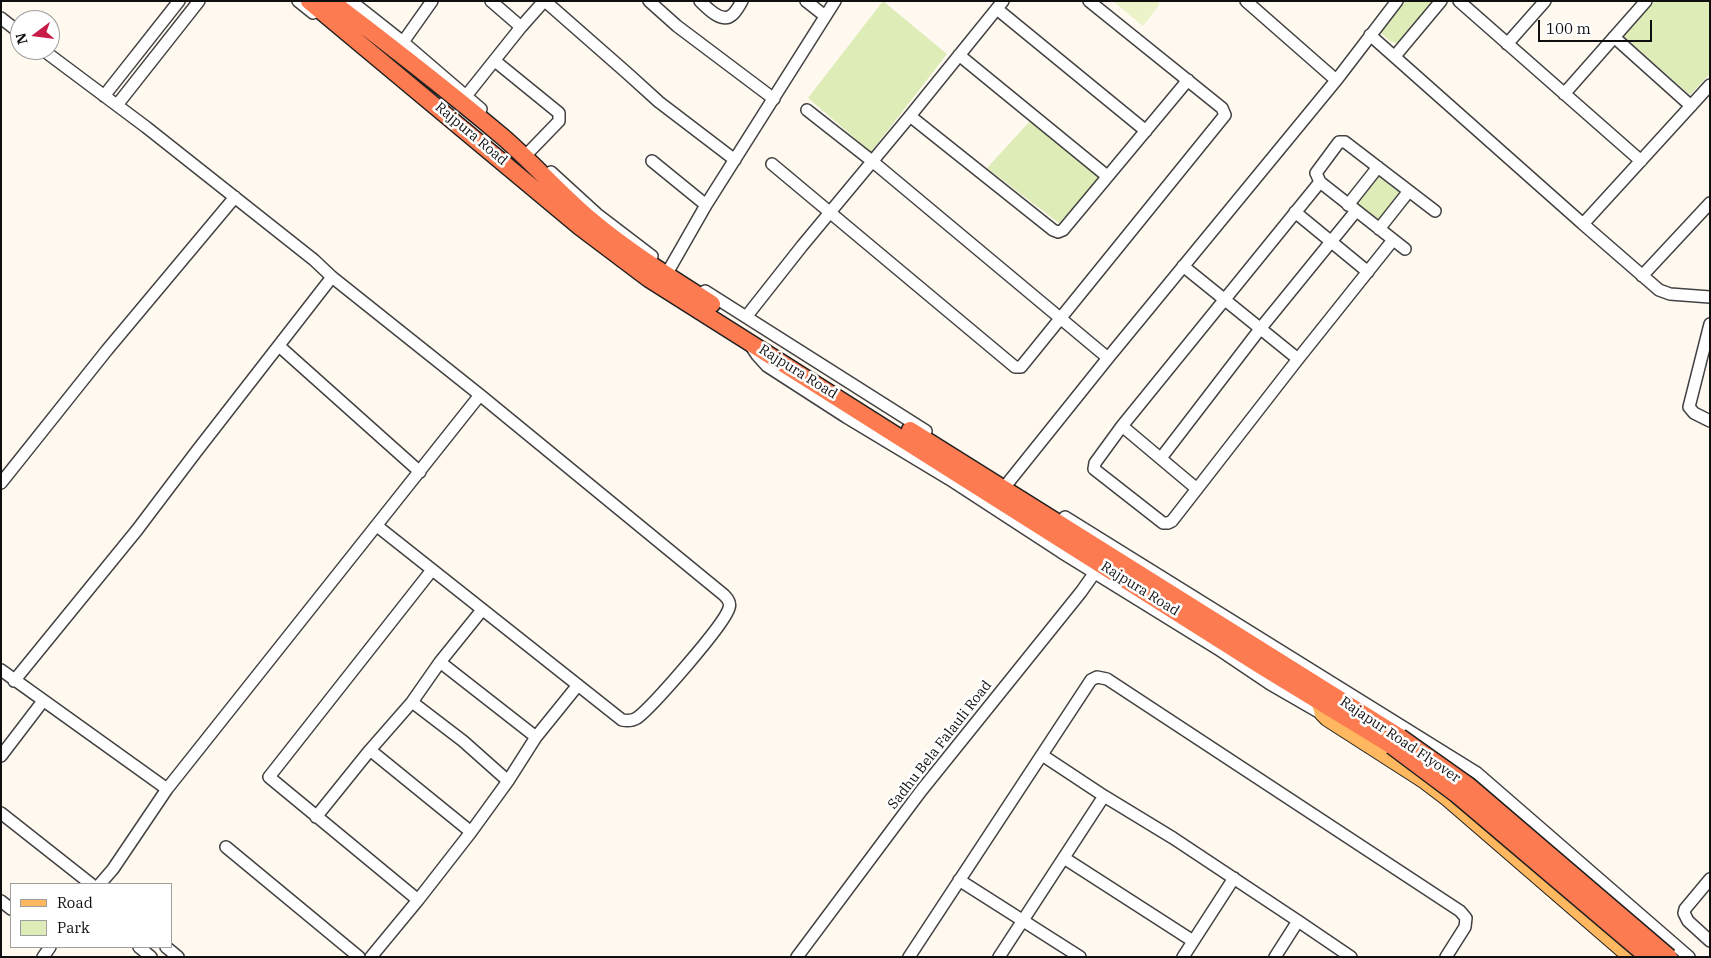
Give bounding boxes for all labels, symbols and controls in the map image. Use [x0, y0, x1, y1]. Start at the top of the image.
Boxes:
north arrow [10, 10, 60, 60]
scale bar [1541, 10, 1655, 42]
text: 100 m [1546, 19, 1591, 38]
text: N [11, 31, 32, 46]
street label: Rajpura Road [432, 99, 510, 169]
street label: Rajpura Road [756, 341, 840, 403]
street label: Rajpura Road [1098, 558, 1182, 620]
street label: Sadhu Bela Falauli Road [885, 677, 995, 813]
street label: Rajapur Road Flyover [1337, 694, 1463, 786]
legend [10, 883, 172, 948]
text: Road [57, 893, 93, 912]
text: Park [57, 918, 90, 937]

